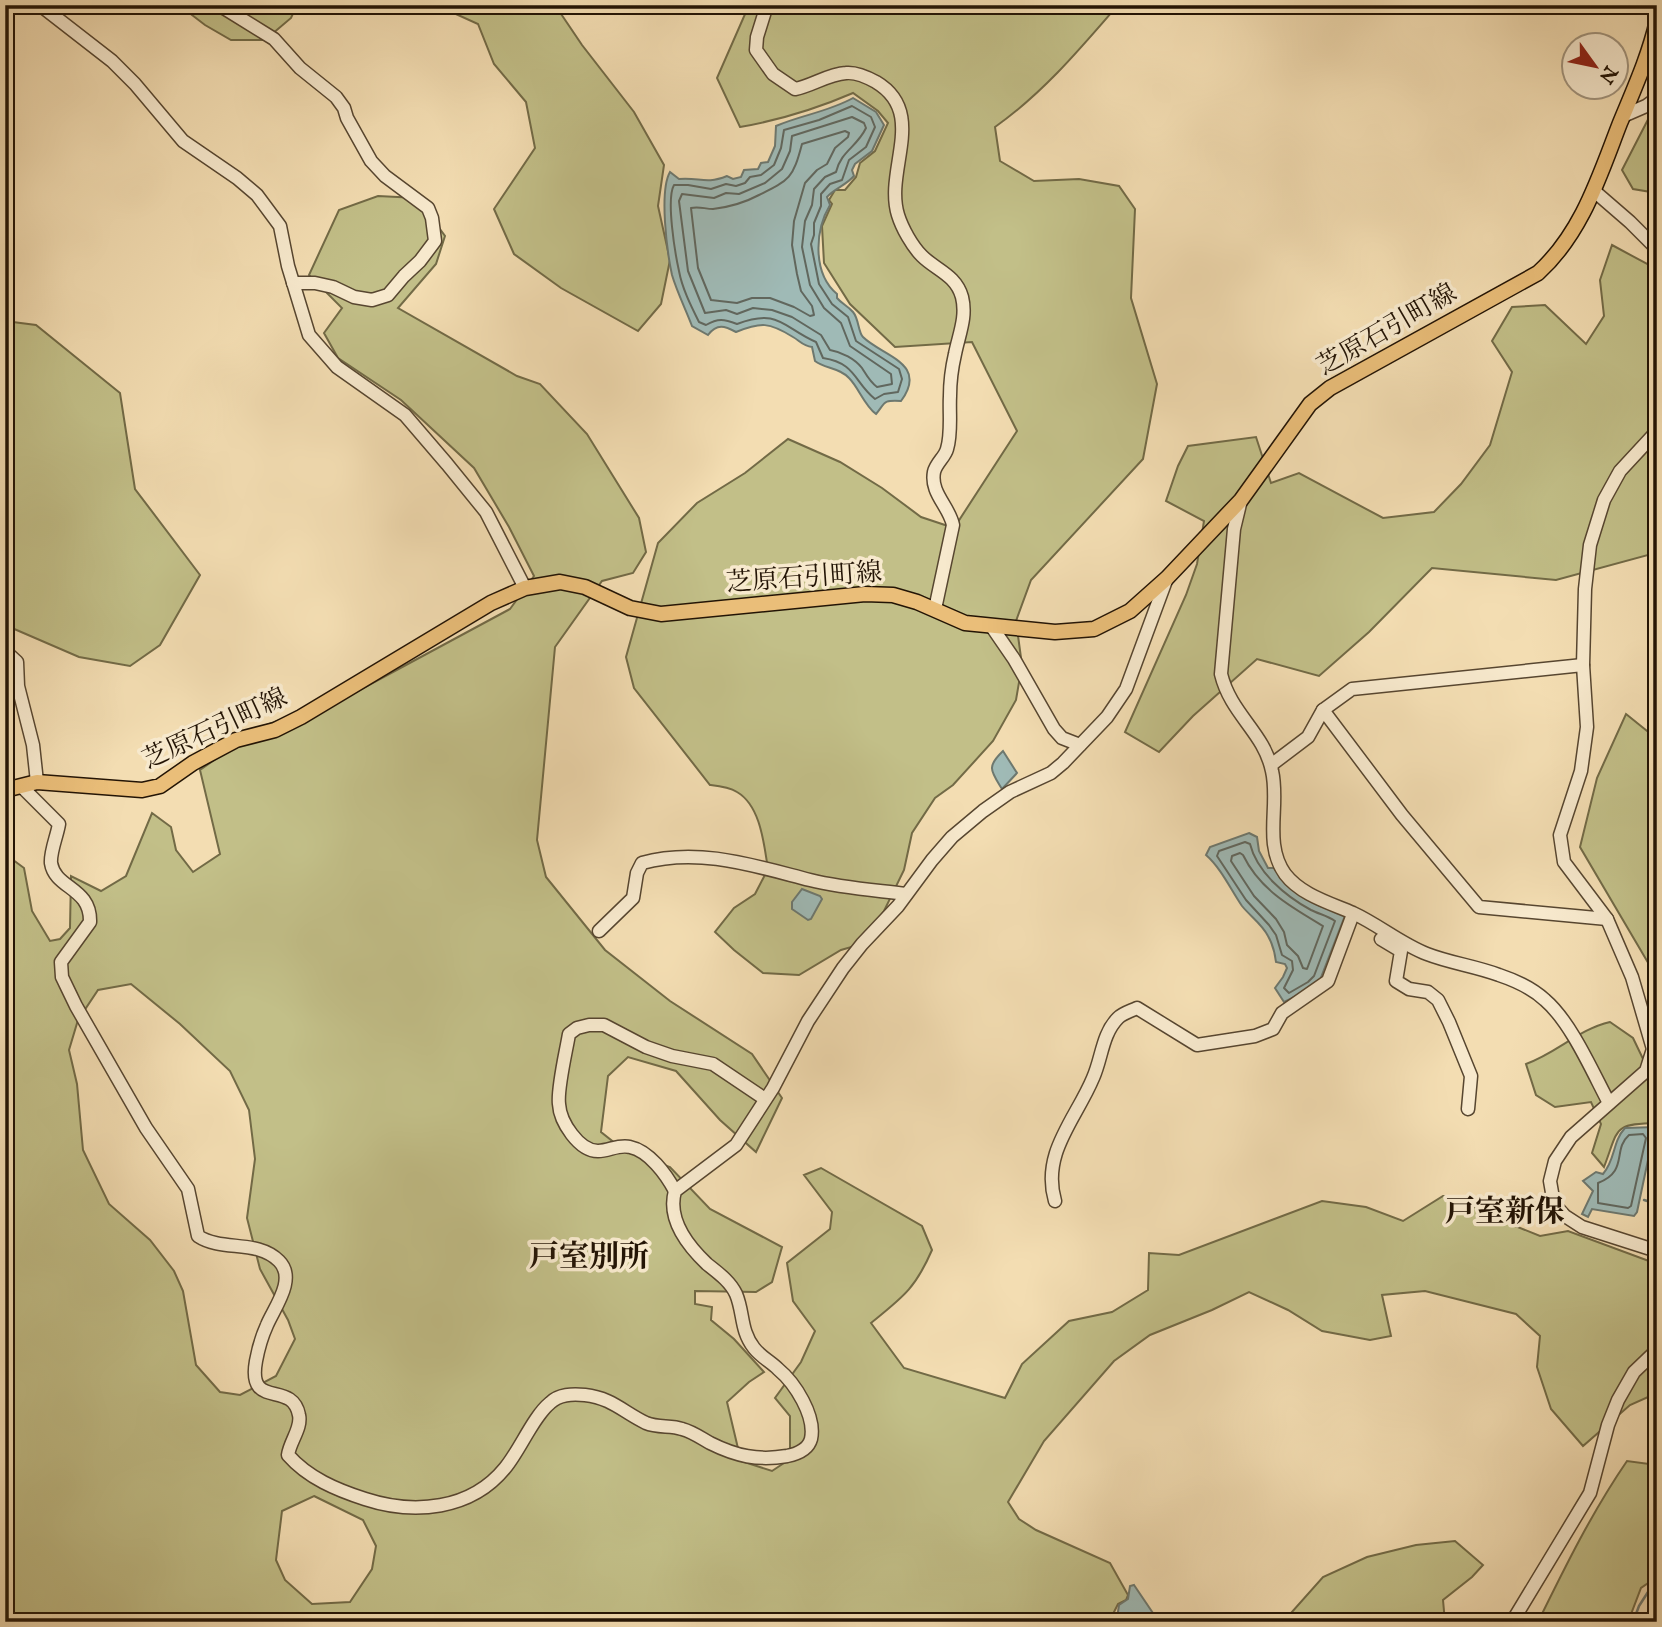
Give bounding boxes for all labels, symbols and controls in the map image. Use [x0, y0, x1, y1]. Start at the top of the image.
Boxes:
north arrow [1560, 32, 1630, 102]
text: N [1593, 60, 1623, 88]
street label: 芝原石引町線 [1311, 277, 1463, 383]
street label: 芝原石引町線 [725, 556, 883, 600]
street label: 芝原石引町線 [137, 681, 293, 777]
district label: 戸室新保 [1445, 1194, 1565, 1232]
district label: 戸室別所 [529, 1239, 649, 1277]

